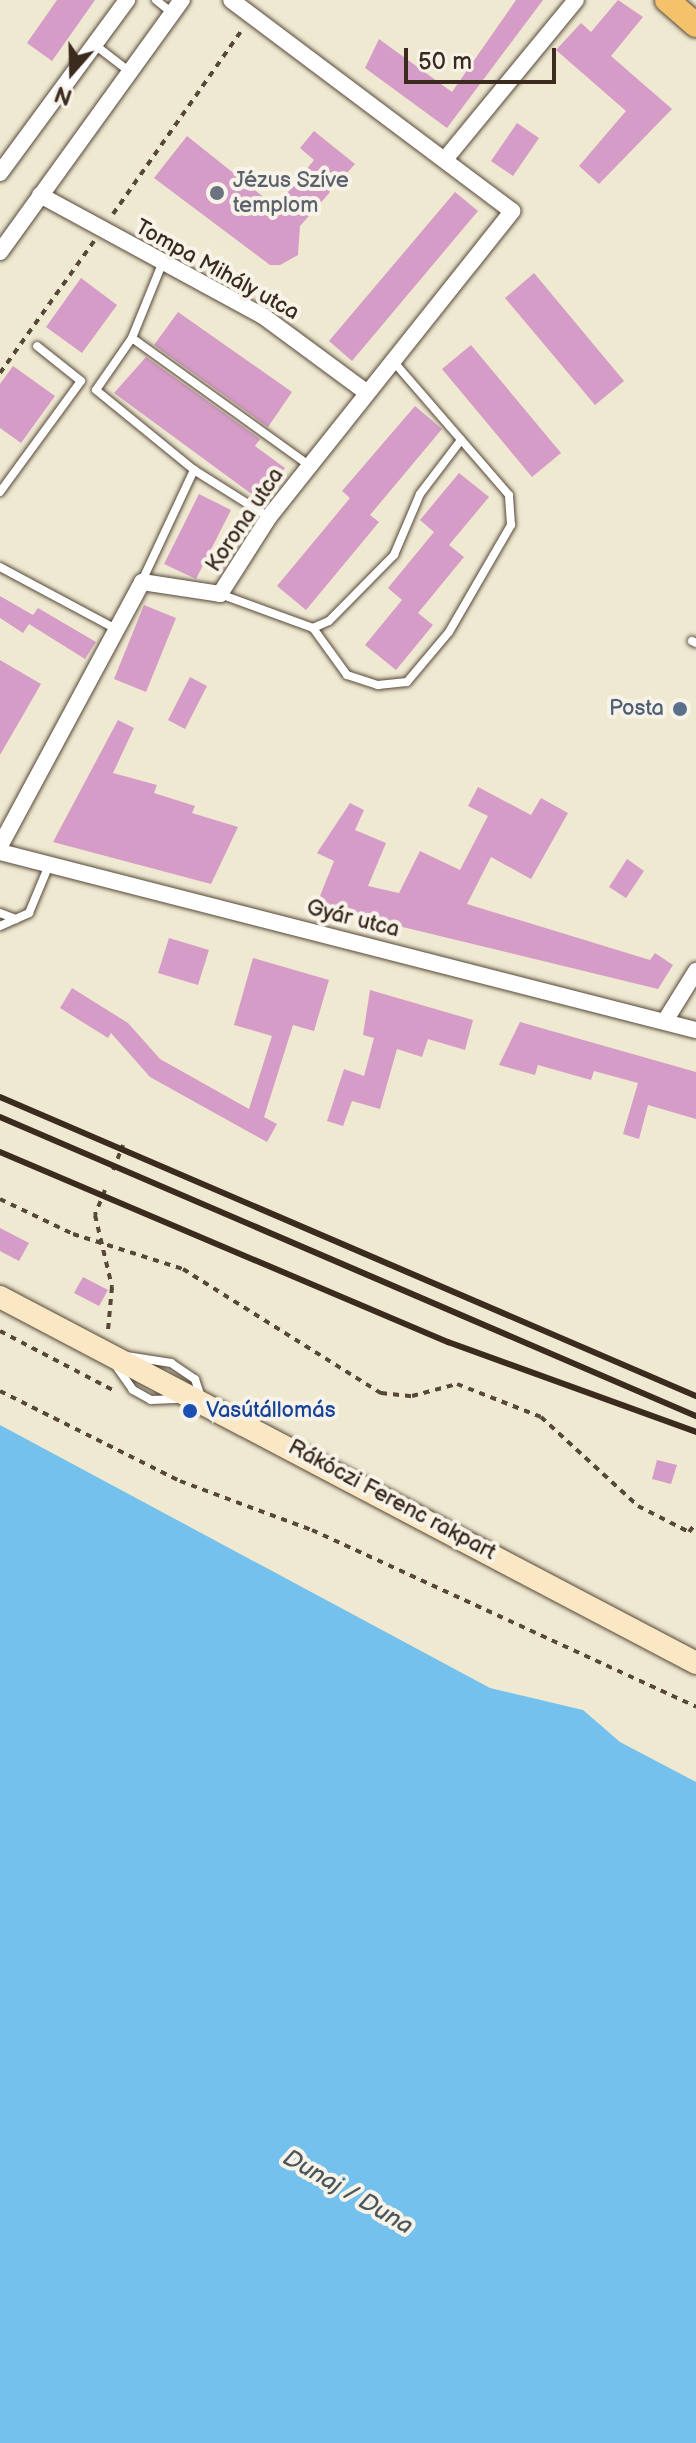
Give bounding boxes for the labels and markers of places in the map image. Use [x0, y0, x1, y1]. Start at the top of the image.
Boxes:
place label: Jézus Szíve templom [233, 167, 349, 218]
marker: Jézus Szíve templom [208, 184, 226, 202]
place label: Posta [609, 696, 664, 722]
marker: Posta [671, 700, 689, 718]
place label: Vasútállomás [206, 1398, 336, 1424]
marker: Vasútállomás [181, 1402, 199, 1420]

